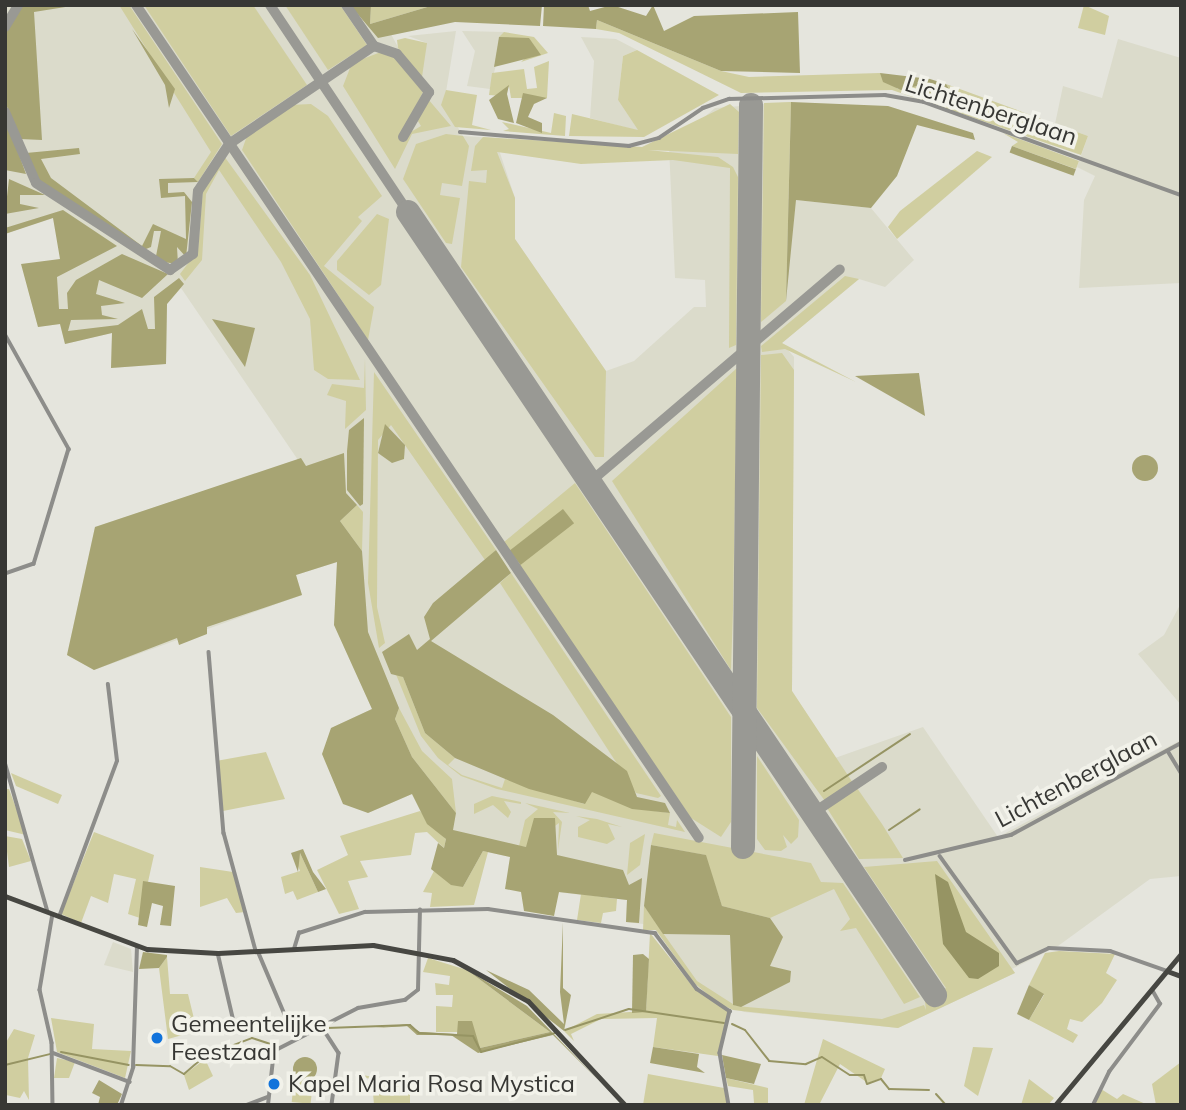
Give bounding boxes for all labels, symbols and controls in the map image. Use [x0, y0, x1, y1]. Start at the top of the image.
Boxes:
street label: Lichtenberglaan [901, 69, 1081, 151]
street label: Lichtenberglaan [990, 724, 1162, 834]
place label: Gemeentelijke Feestzaal [171, 1010, 326, 1066]
marker: Gemeentelijke Feestzaal [149, 1030, 165, 1046]
place label: Kapel Maria Rosa Mystica [288, 1070, 575, 1098]
marker: Kapel Maria Rosa Mystica [266, 1076, 282, 1092]

